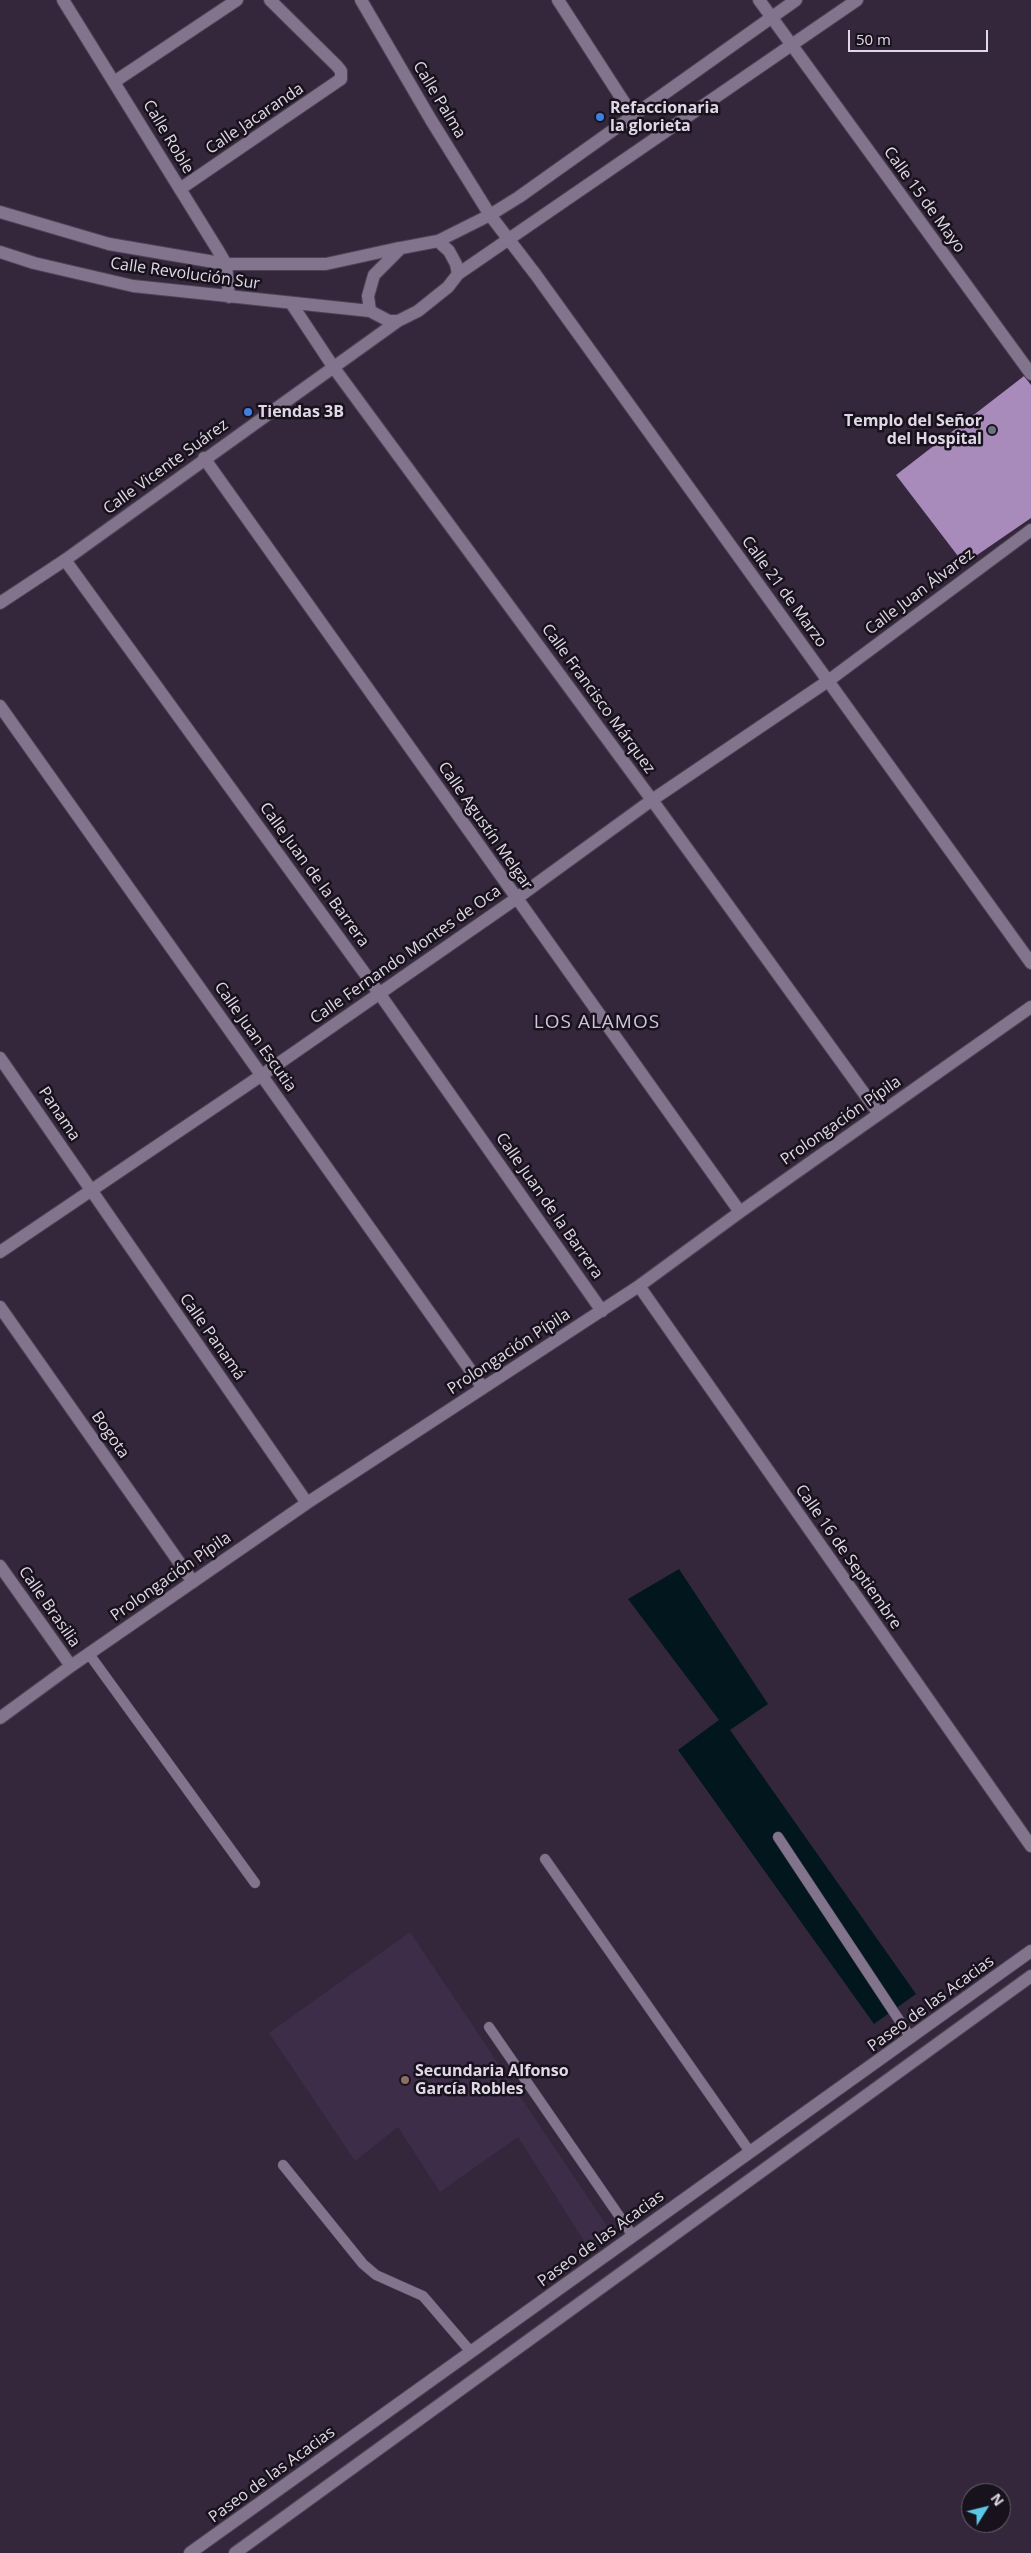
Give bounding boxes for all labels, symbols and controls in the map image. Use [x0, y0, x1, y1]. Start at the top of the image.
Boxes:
scale bar [851, 20, 991, 52]
text: 50 m [856, 29, 891, 49]
street label: Calle Palma [409, 58, 469, 142]
street label: Calle Jacaranda [202, 79, 308, 159]
street label: Calle Roble [139, 97, 197, 177]
place label: Refaccionaria la glorieta [610, 98, 719, 136]
marker: Refaccionaria la glorieta [594, 111, 606, 123]
street label: Calle 15 de Mayo [879, 143, 969, 257]
street label: Calle Revolución Sur [109, 254, 261, 294]
place label: Tiendas 3B [258, 402, 344, 422]
marker: Tiendas 3B [242, 406, 254, 418]
place label: Templo del Señor del Hospital [844, 411, 982, 449]
street label: Calle Vicente Suárez [100, 415, 232, 519]
marker: Templo del Señor del Hospital [986, 424, 998, 436]
street label: Calle 21 de Marzo [737, 533, 831, 651]
street label: Calle Juan Álvarez [862, 545, 978, 639]
street label: Calle Francisco Márquez [537, 620, 659, 778]
street label: Calle Agustín Melgar [434, 758, 536, 894]
street label: Calle Juan de la Barrera [255, 799, 373, 951]
street label: Calle Fernando Montes de Oca [307, 882, 505, 1028]
street label: Calle Juan Escutia [210, 978, 300, 1096]
district label: LOS ALAMOS [533, 1012, 661, 1034]
street label: Prolongación Pípila [777, 1072, 905, 1170]
street label: Panama [34, 1083, 84, 1145]
street label: Calle Juan de la Barrera [491, 1129, 607, 1283]
street label: Calle Panamá [175, 1290, 249, 1384]
street label: Prolongación Pípila [444, 1305, 574, 1399]
street label: Bogota [87, 1408, 133, 1462]
street label: Calle 16 de Septiembre [791, 1481, 905, 1633]
street label: Prolongación Pípila [107, 1528, 235, 1626]
street label: Calle Brasilia [14, 1563, 84, 1651]
street label: Paseo de las Acacias [864, 1952, 998, 2056]
place label: Secundaria Alfonso García Robles [415, 2061, 569, 2099]
marker: Secundaria Alfonso García Robles [399, 2074, 411, 2086]
street label: Paseo de las Acacias [534, 2187, 668, 2291]
street label: Paseo de las Acacias [205, 2423, 339, 2527]
north arrow [961, 2483, 1011, 2533]
text: N [987, 2489, 1009, 2510]

